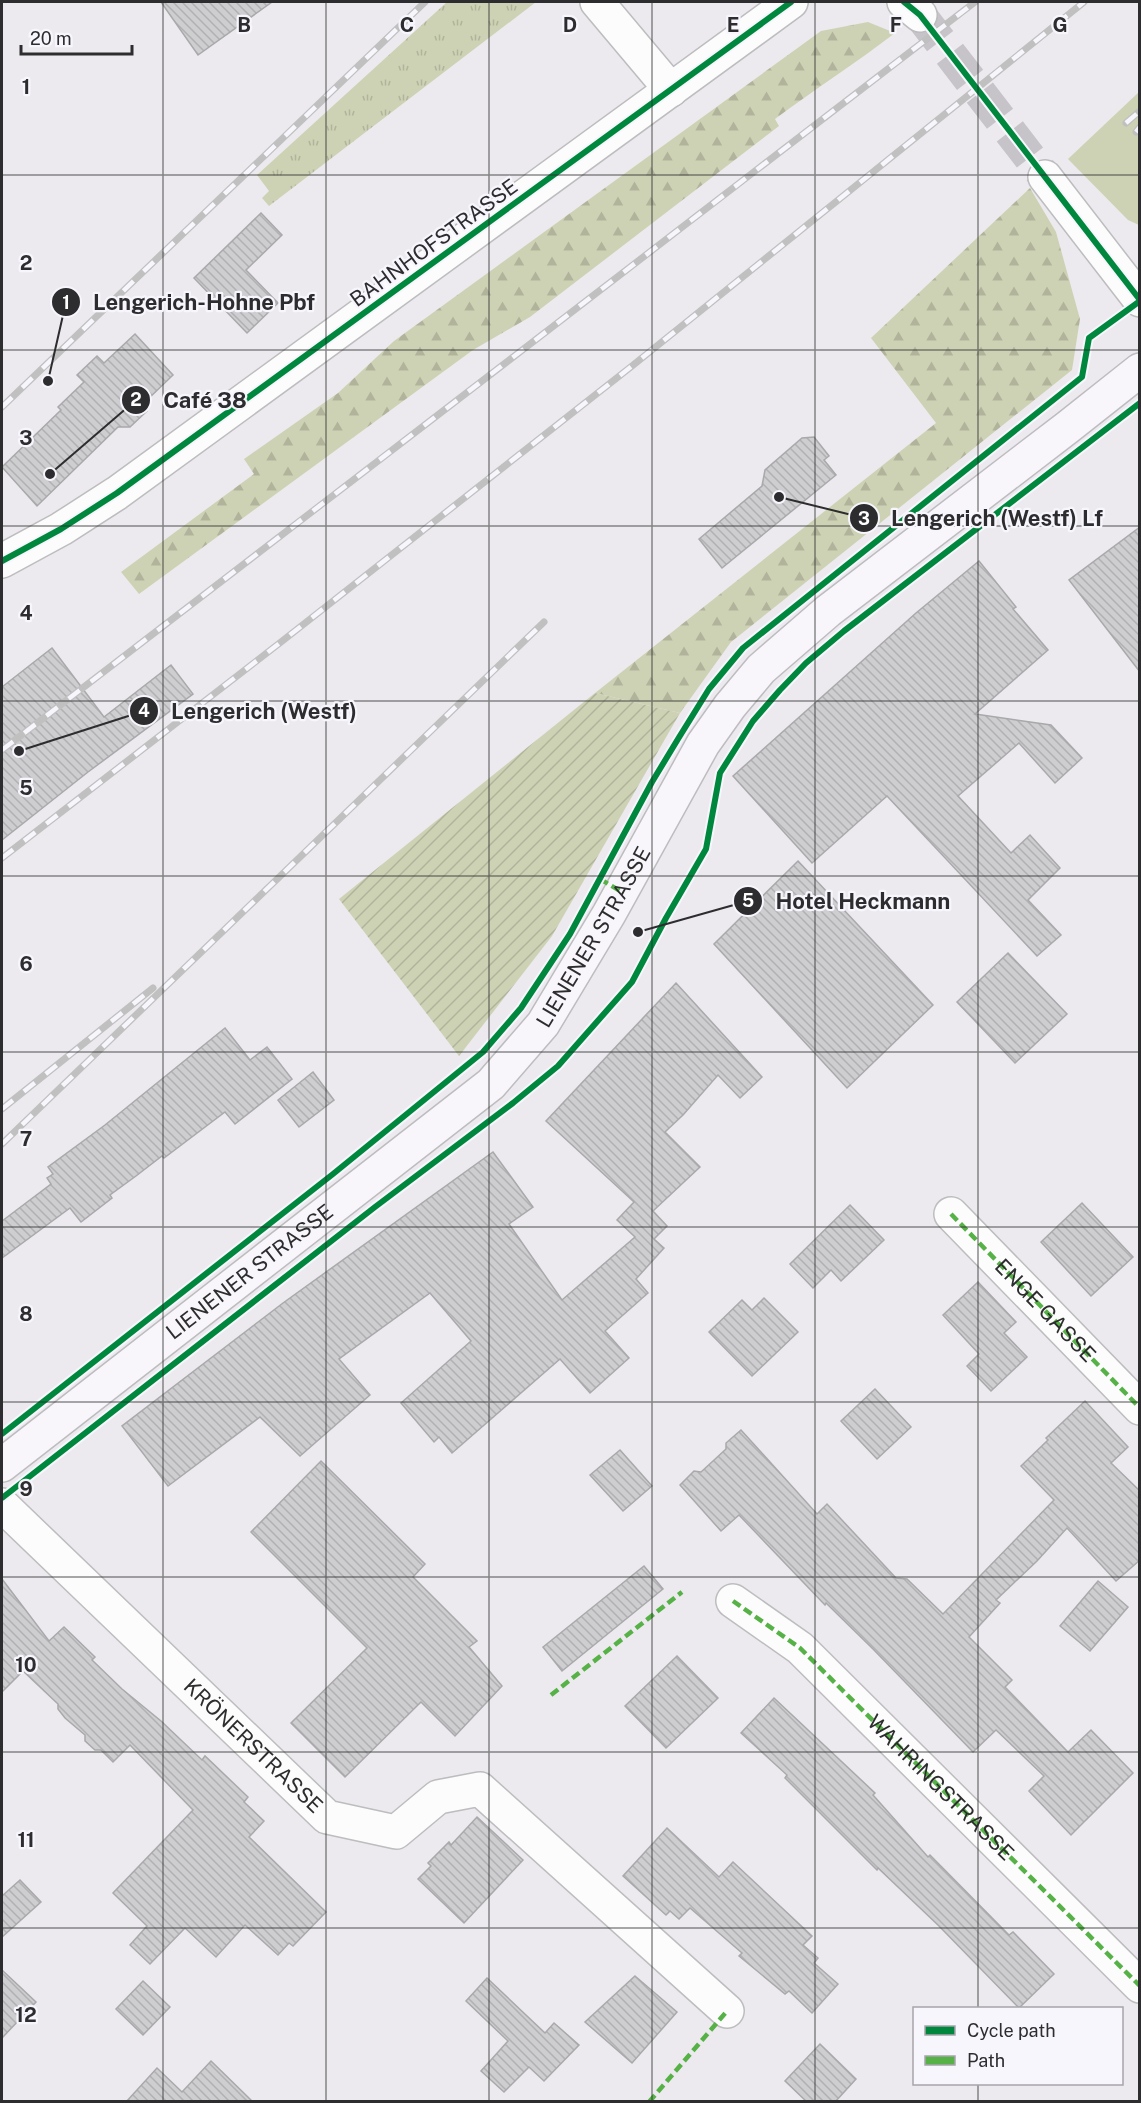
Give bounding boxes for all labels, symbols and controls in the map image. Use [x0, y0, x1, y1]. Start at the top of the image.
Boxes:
text: B [237, 13, 251, 37]
text: C [400, 13, 414, 37]
text: D [563, 13, 577, 37]
text: E [727, 13, 739, 37]
text: F [890, 13, 902, 37]
text: G [1052, 13, 1068, 37]
scale bar [21, 18, 132, 56]
text: 20 m [30, 28, 72, 49]
text: 1 [22, 75, 30, 99]
street label: BAHNHOFSTRASSE [345, 173, 522, 312]
text: 2 [20, 251, 32, 275]
callout: Lengerich-Hohne Pbf [51, 282, 327, 322]
text: Lengerich-Hohne Pbf [93, 289, 315, 315]
text: 1 [62, 292, 70, 313]
callout: Café 38 [121, 380, 258, 420]
text: Café 38 [163, 387, 247, 413]
text: 2 [130, 389, 142, 410]
text: 3 [19, 426, 33, 450]
callout: Lengerich (Westf) Lf [849, 498, 1115, 538]
text: Lengerich (Westf) Lf [891, 505, 1103, 531]
text: 3 [858, 508, 870, 529]
text: 4 [19, 601, 33, 625]
callout: Lengerich (Westf) [129, 691, 369, 731]
text: Lengerich (Westf) [171, 698, 357, 724]
text: 4 [138, 700, 150, 721]
text: 5 [19, 776, 33, 800]
street label: LIENENER STRASSE [531, 842, 656, 1032]
callout: Hotel Heckmann [733, 881, 962, 921]
text: Hotel Heckmann [776, 888, 950, 914]
text: 5 [742, 890, 754, 911]
text: 6 [19, 952, 33, 976]
text: 7 [20, 1127, 32, 1151]
street label: LIENENER STRASSE [161, 1199, 338, 1344]
street label: ENGE GASSE [990, 1254, 1101, 1367]
text: 8 [19, 1302, 33, 1326]
text: 9 [19, 1477, 33, 1501]
text: 10 [15, 1653, 37, 1677]
street label: KRÖNERSTRASSE [179, 1673, 328, 1818]
street label: WAHRINGSTRASSE [862, 1709, 1019, 1865]
text: 11 [17, 1828, 35, 1852]
text: 12 [15, 2003, 37, 2027]
legend [913, 2007, 1123, 2085]
text: Cycle path [967, 2020, 1056, 2041]
text: Path [967, 2050, 1005, 2071]

